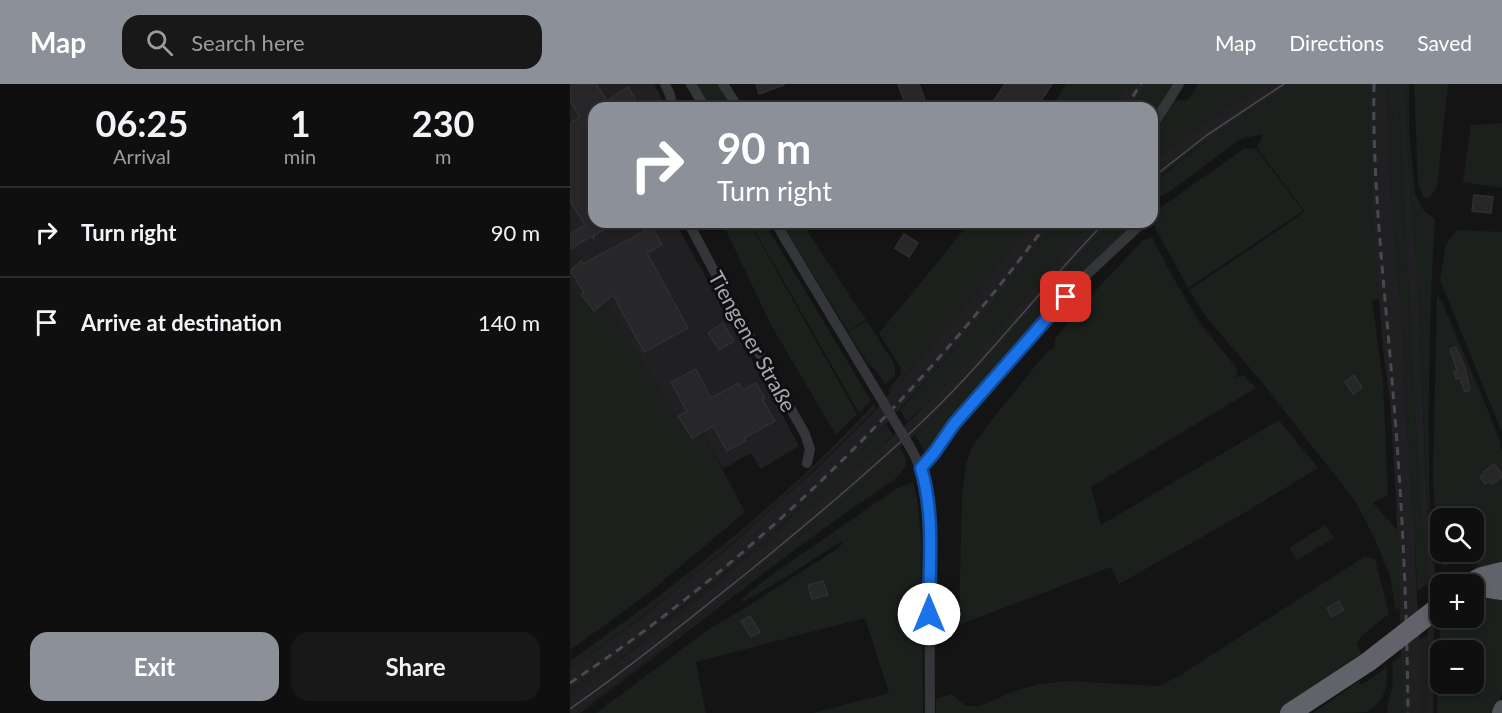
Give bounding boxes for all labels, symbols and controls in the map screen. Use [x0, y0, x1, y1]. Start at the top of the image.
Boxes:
search box [122, 15, 542, 69]
text: Map [30, 25, 86, 59]
icon: search [143, 26, 176, 59]
text: Search here [191, 29, 305, 56]
text: Map [1215, 30, 1256, 55]
text: Directions [1289, 30, 1384, 55]
text: Saved [1417, 30, 1472, 55]
text: 06:25 [96, 101, 188, 145]
text: 1 [290, 101, 311, 145]
text: 230 [412, 101, 474, 145]
text: 90 m [717, 123, 811, 173]
icon: right [618, 126, 696, 204]
text: Arrival [113, 144, 171, 168]
text: min [284, 144, 316, 168]
text: m [435, 144, 451, 168]
text: Turn right [717, 174, 832, 207]
icon: right [30, 216, 63, 249]
text: Turn right [81, 219, 176, 246]
text: 90 m [491, 219, 540, 246]
street label: Tiengener Straße [704, 266, 802, 416]
pin [1040, 271, 1091, 322]
icon: arrive [1049, 280, 1082, 313]
icon: arrive [30, 306, 63, 339]
text: Arrive at destination [81, 309, 282, 336]
text: 140 m [478, 309, 540, 336]
map controls [1430, 508, 1484, 694]
button: search [1430, 508, 1484, 562]
button: + [1430, 574, 1484, 628]
position arrow [897, 582, 961, 646]
button: Exit [30, 632, 279, 701]
button: Share [291, 632, 540, 701]
button: − [1430, 640, 1484, 694]

